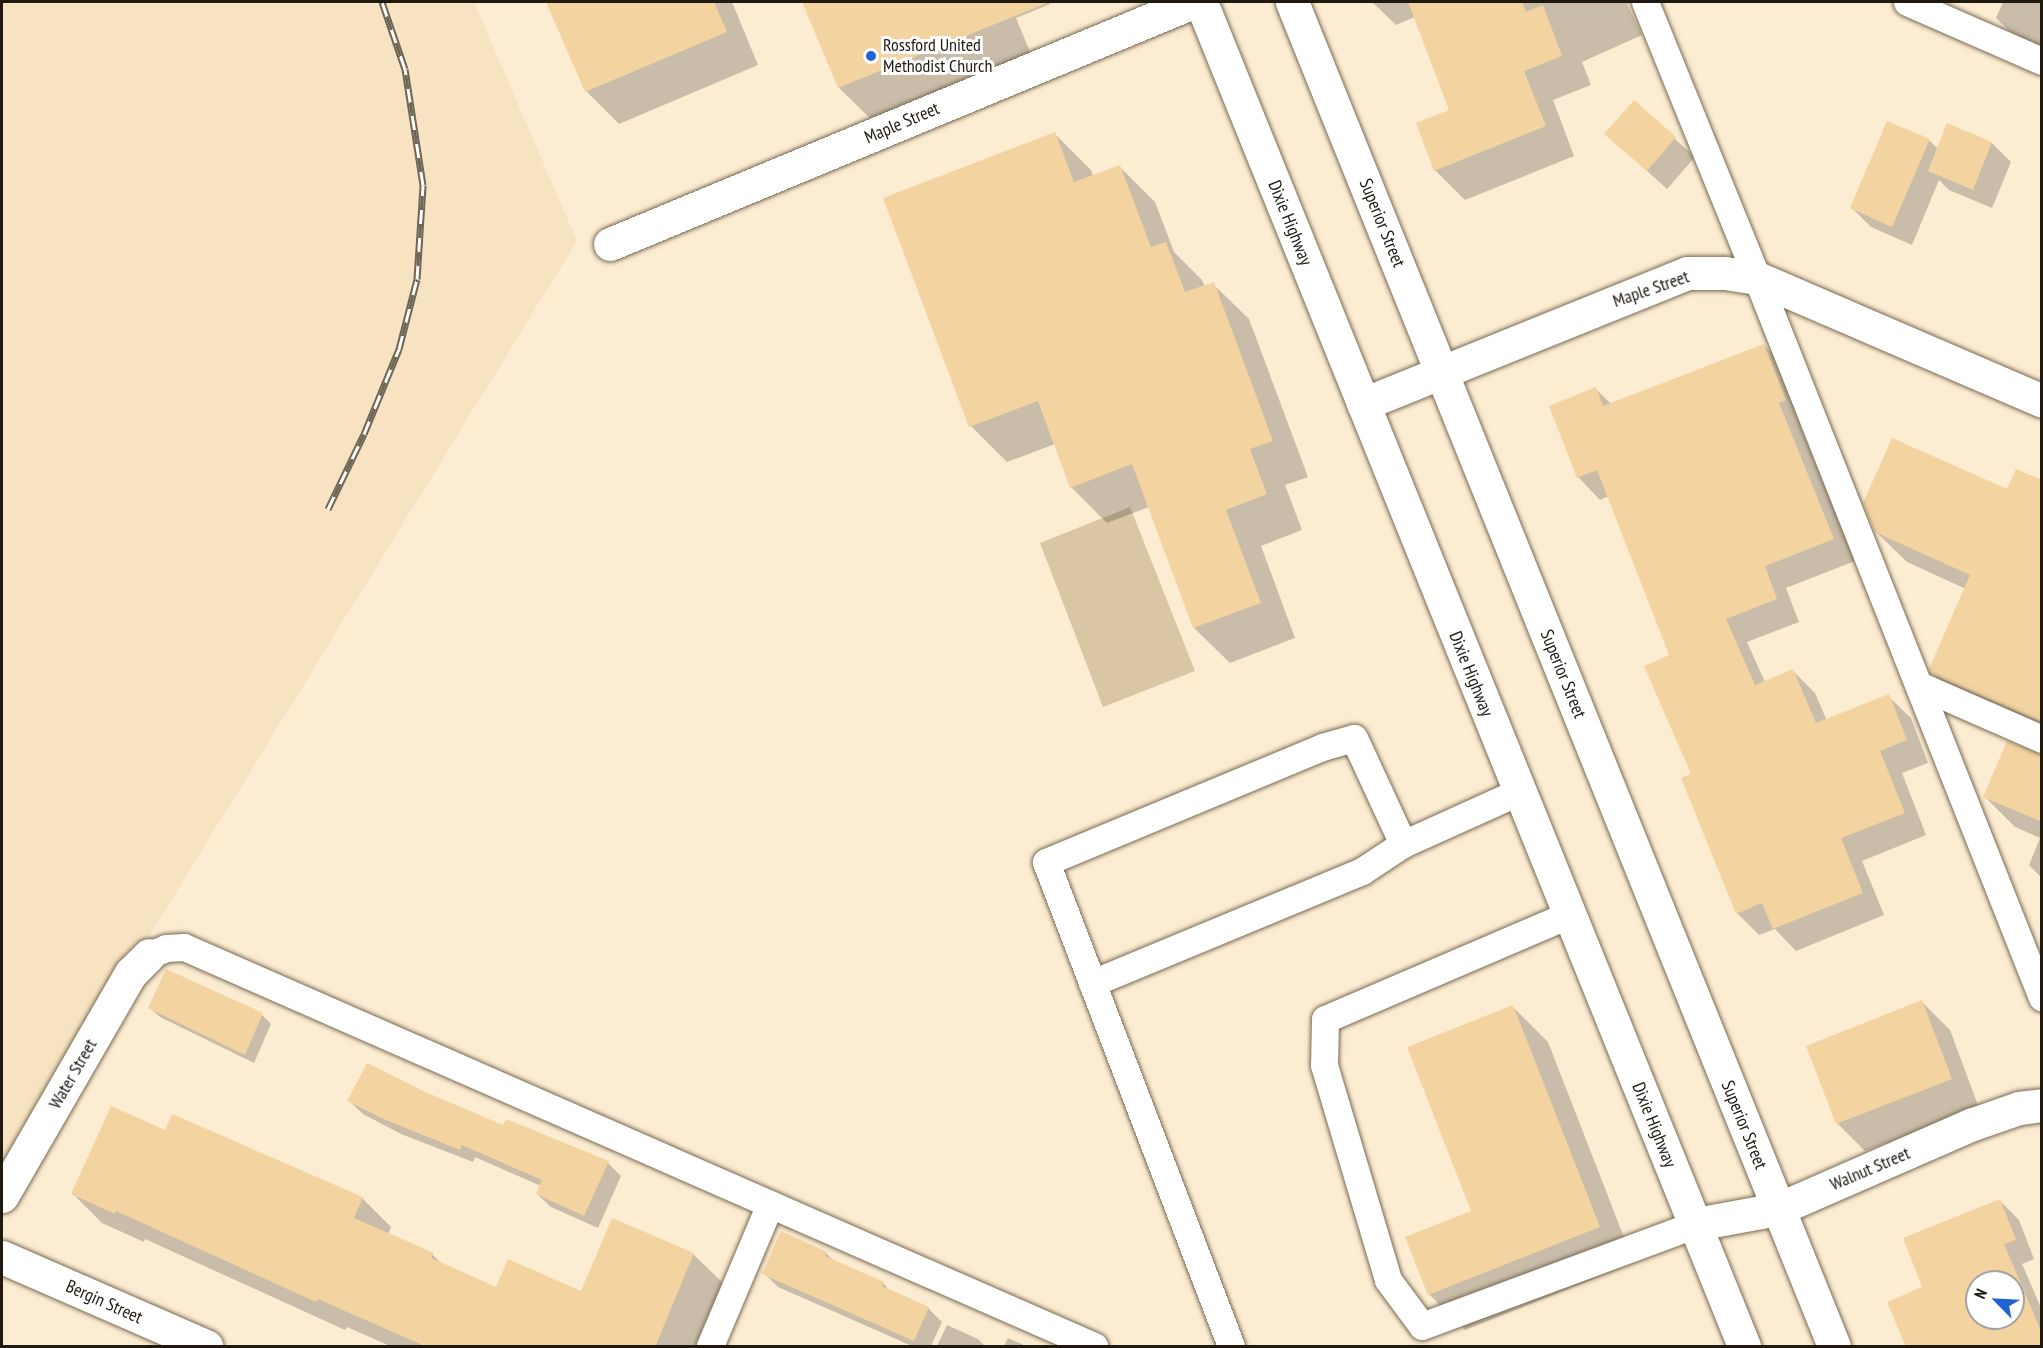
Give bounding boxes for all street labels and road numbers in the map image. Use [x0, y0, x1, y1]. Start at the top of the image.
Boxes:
street label: Maple Street [861, 98, 943, 148]
street label: Superior Street [1354, 176, 1410, 270]
street label: Dixie Highway [1263, 177, 1317, 269]
street label: Maple Street [1610, 266, 1692, 312]
street label: Superior Street [1535, 627, 1591, 721]
street label: Dixie Highway [1444, 628, 1498, 720]
street label: Water Street [44, 1035, 102, 1113]
street label: Superior Street [1716, 1078, 1772, 1172]
street label: Dixie Highway [1627, 1079, 1681, 1171]
street label: Walnut Street [1827, 1143, 1913, 1195]
street label: Bergin Street [62, 1276, 146, 1328]

